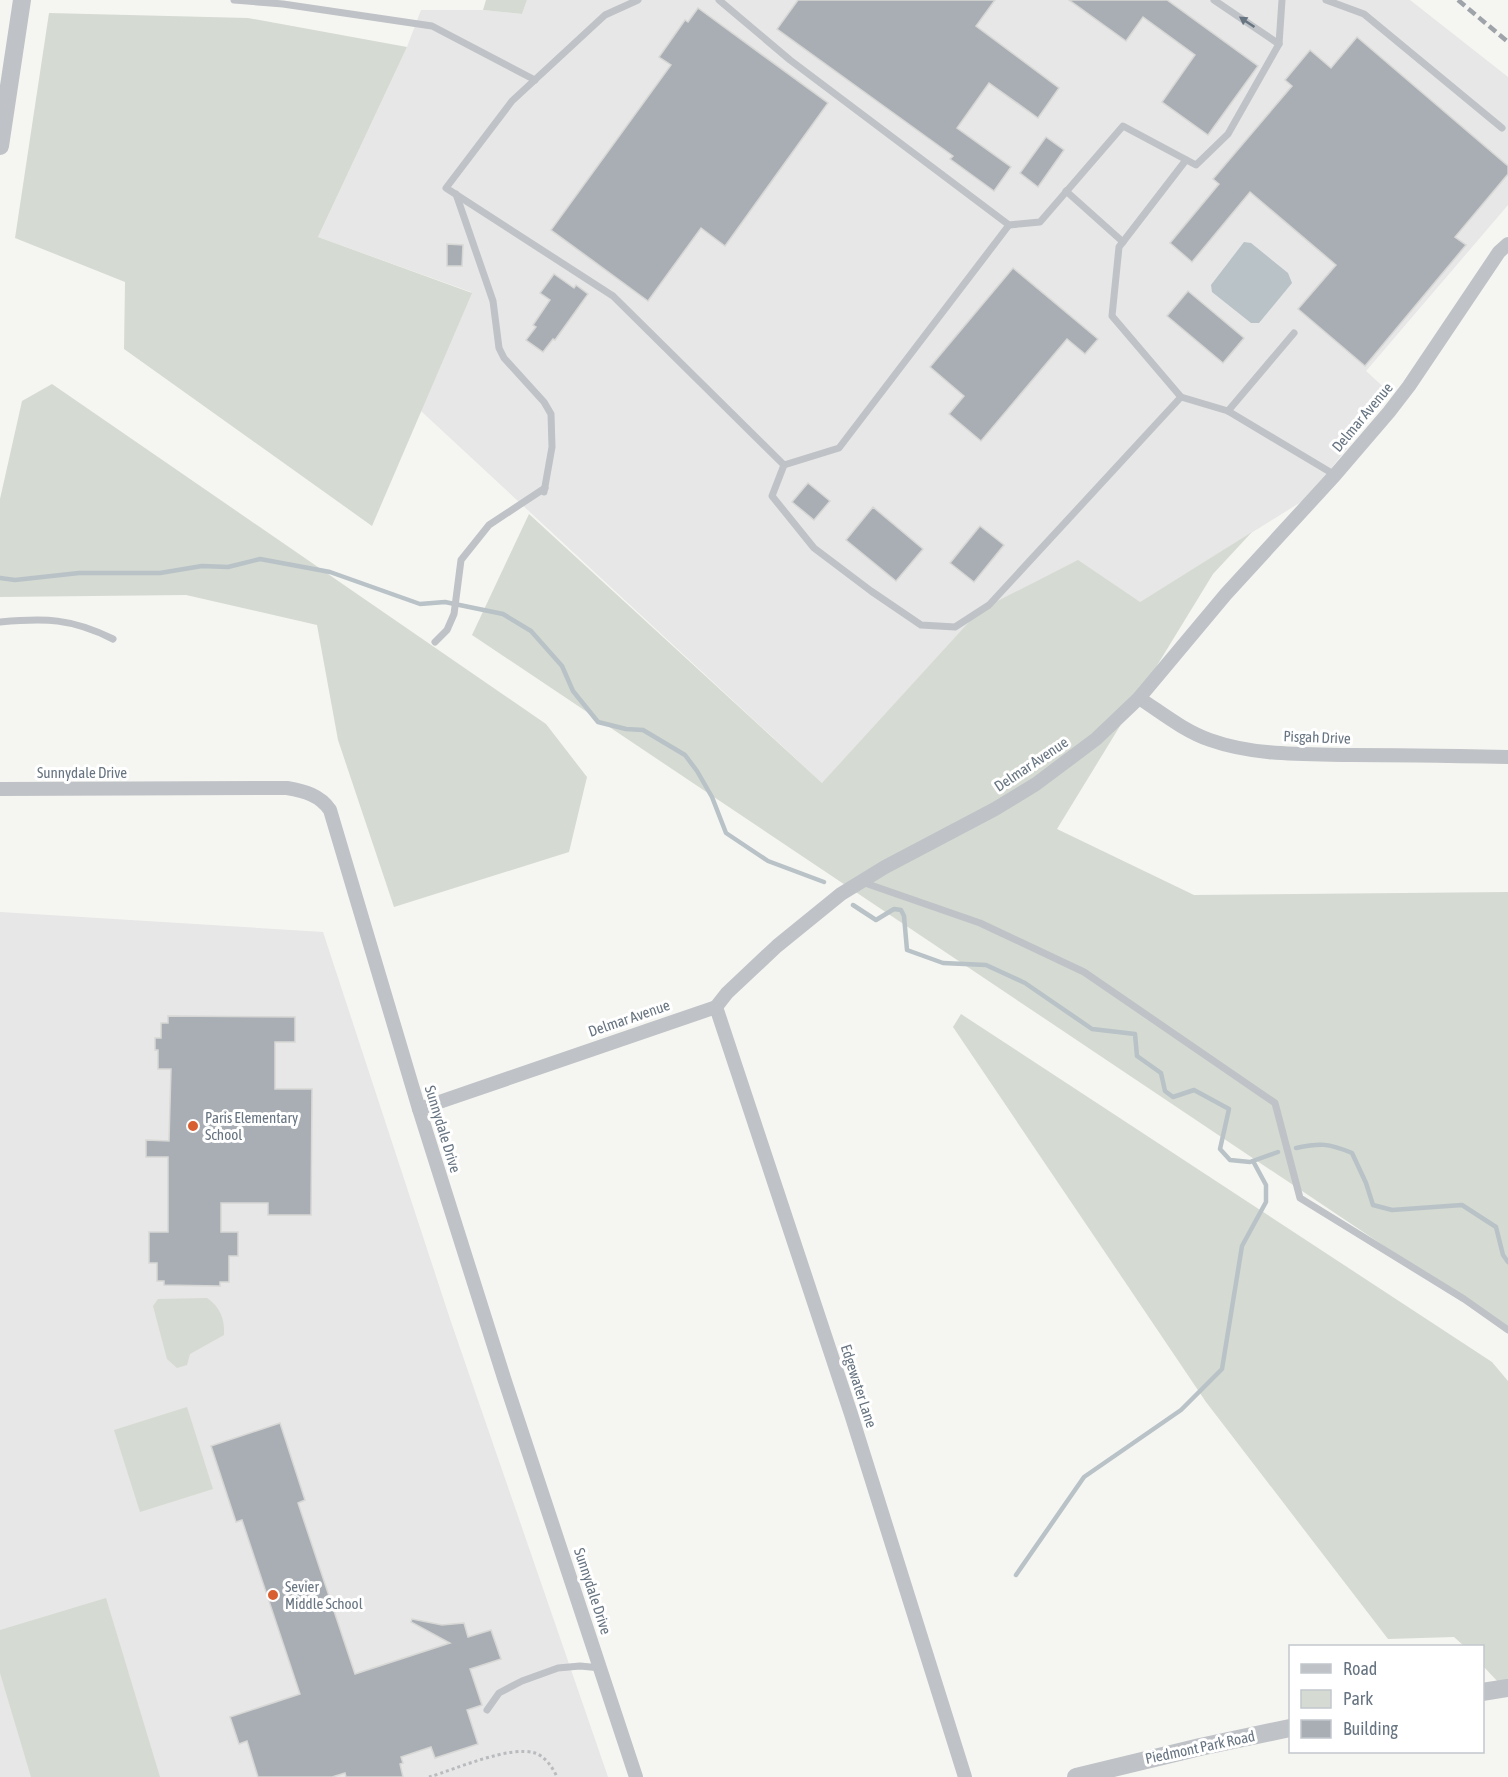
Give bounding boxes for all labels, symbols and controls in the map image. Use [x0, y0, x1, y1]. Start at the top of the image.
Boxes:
one-way arrow [1239, 16, 1255, 28]
street label: Delmar Avenue [1328, 379, 1396, 455]
street label: Pisgah Drive [1283, 727, 1351, 747]
street label: Delmar Avenue [991, 733, 1071, 795]
street label: Sunnydale Drive [37, 764, 127, 781]
street label: Delmar Avenue [586, 996, 672, 1040]
street label: Sunnydale Drive [422, 1083, 464, 1175]
place label: Paris Elementary School [205, 1109, 298, 1143]
marker: Paris Elementary School [186, 1119, 200, 1133]
street label: Edgewater Lane [838, 1342, 880, 1430]
street label: Sunnydale Drive [571, 1546, 615, 1637]
place label: Sevier Middle School [285, 1578, 363, 1612]
marker: Sevier Middle School [266, 1588, 280, 1602]
legend [1289, 1645, 1484, 1753]
text: Road [1343, 1658, 1377, 1679]
text: Park [1343, 1688, 1373, 1709]
text: Building [1343, 1718, 1398, 1739]
street label: Piedmont Park Road [1144, 1727, 1256, 1767]

